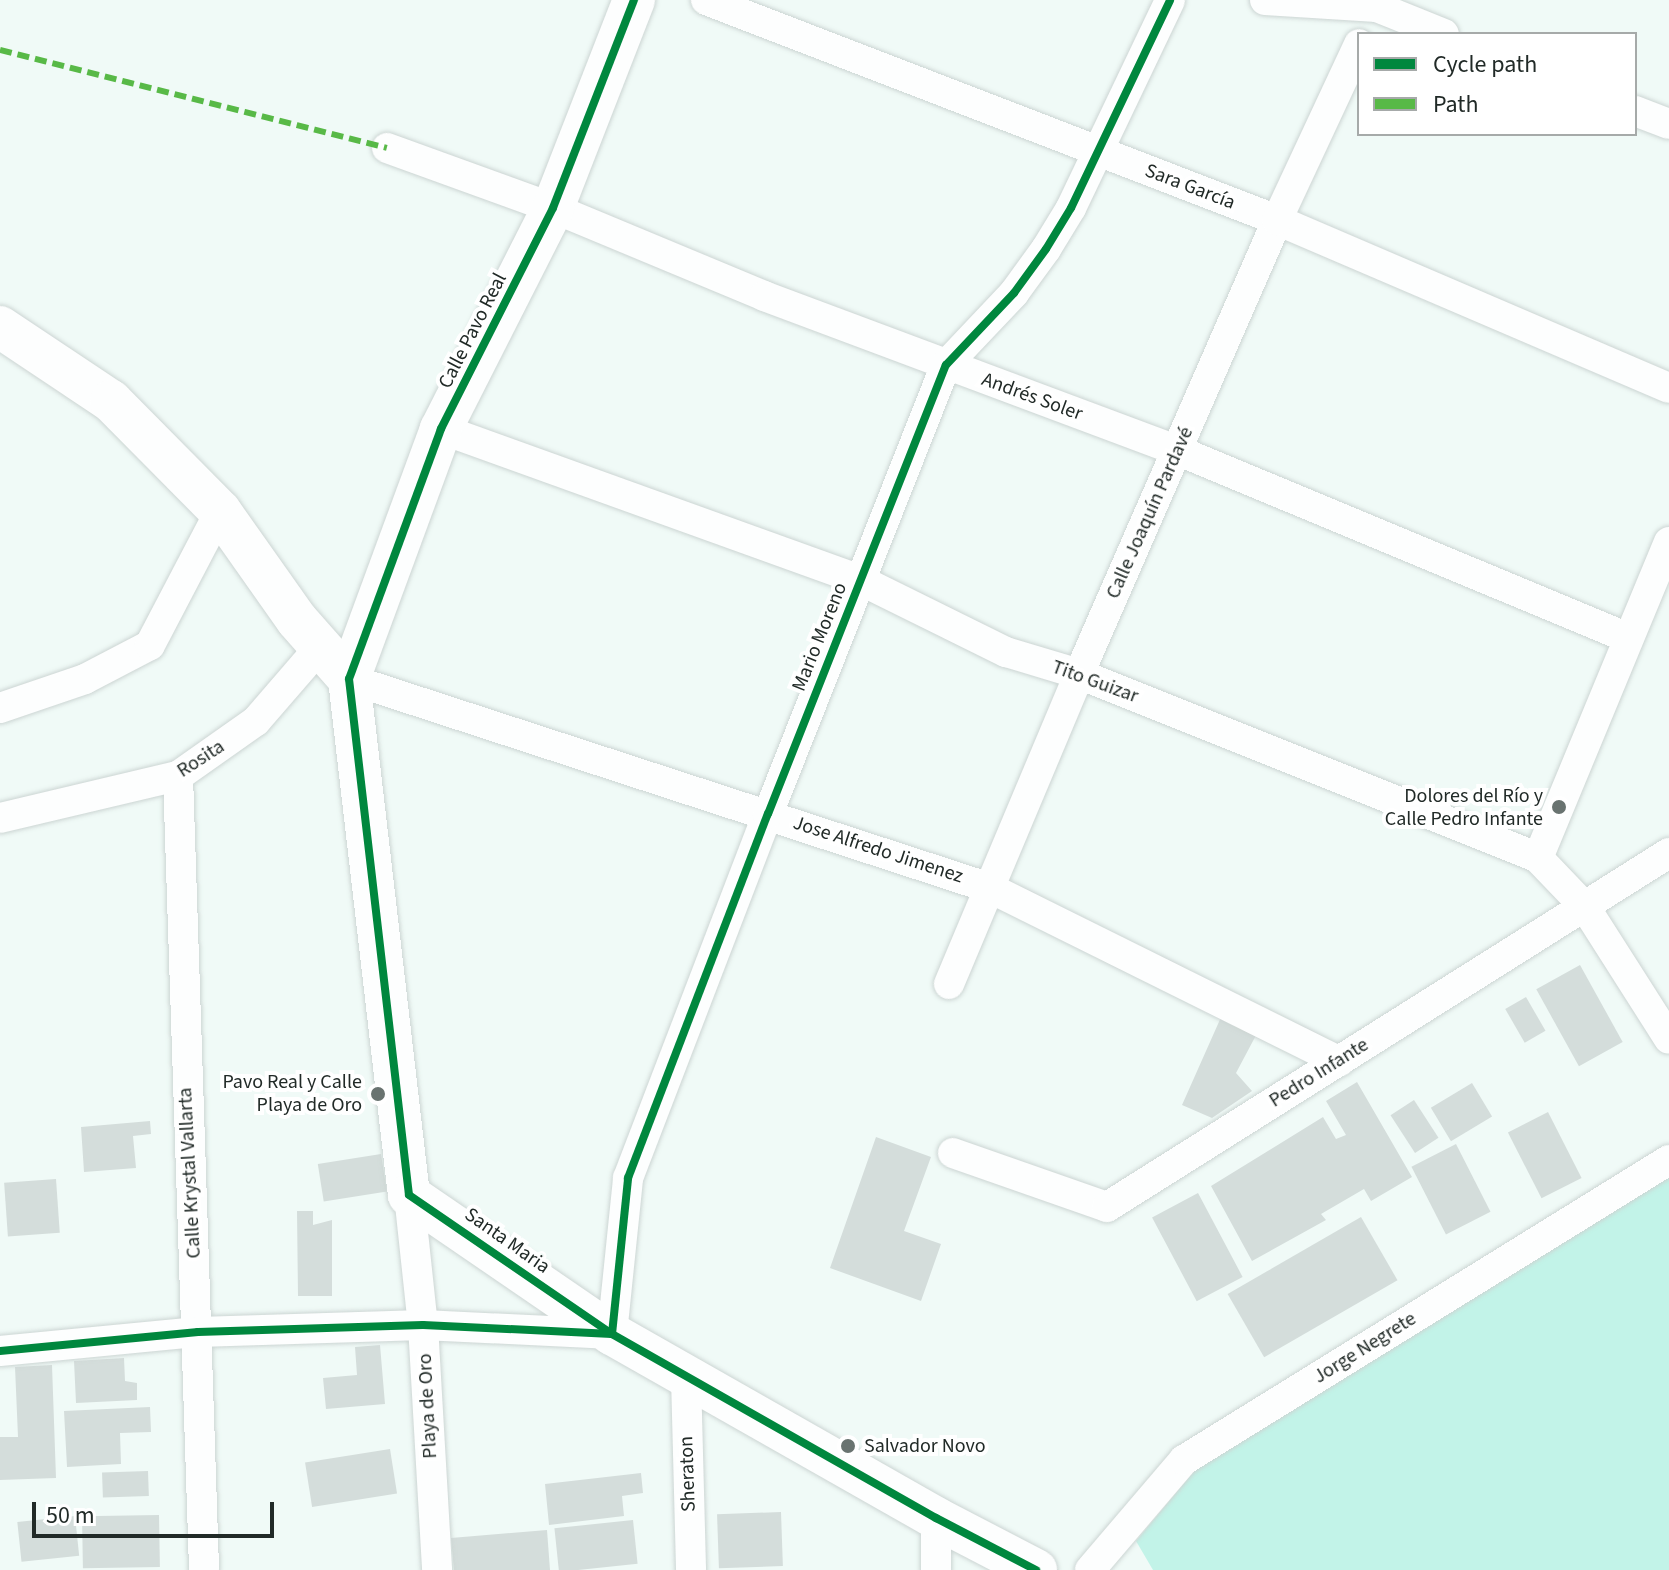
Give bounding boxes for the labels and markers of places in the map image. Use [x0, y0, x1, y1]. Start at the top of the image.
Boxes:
place label: Dolores del Río y Calle Pedro Infante [1385, 784, 1543, 831]
marker: Dolores del Río y Calle Pedro Infante [1550, 798, 1568, 816]
place label: Pavo Real y Calle Playa de Oro [222, 1070, 362, 1117]
marker: Pavo Real y Calle Playa de Oro [369, 1085, 387, 1103]
place label: Salvador Novo [864, 1434, 986, 1458]
marker: Salvador Novo [839, 1437, 857, 1455]

